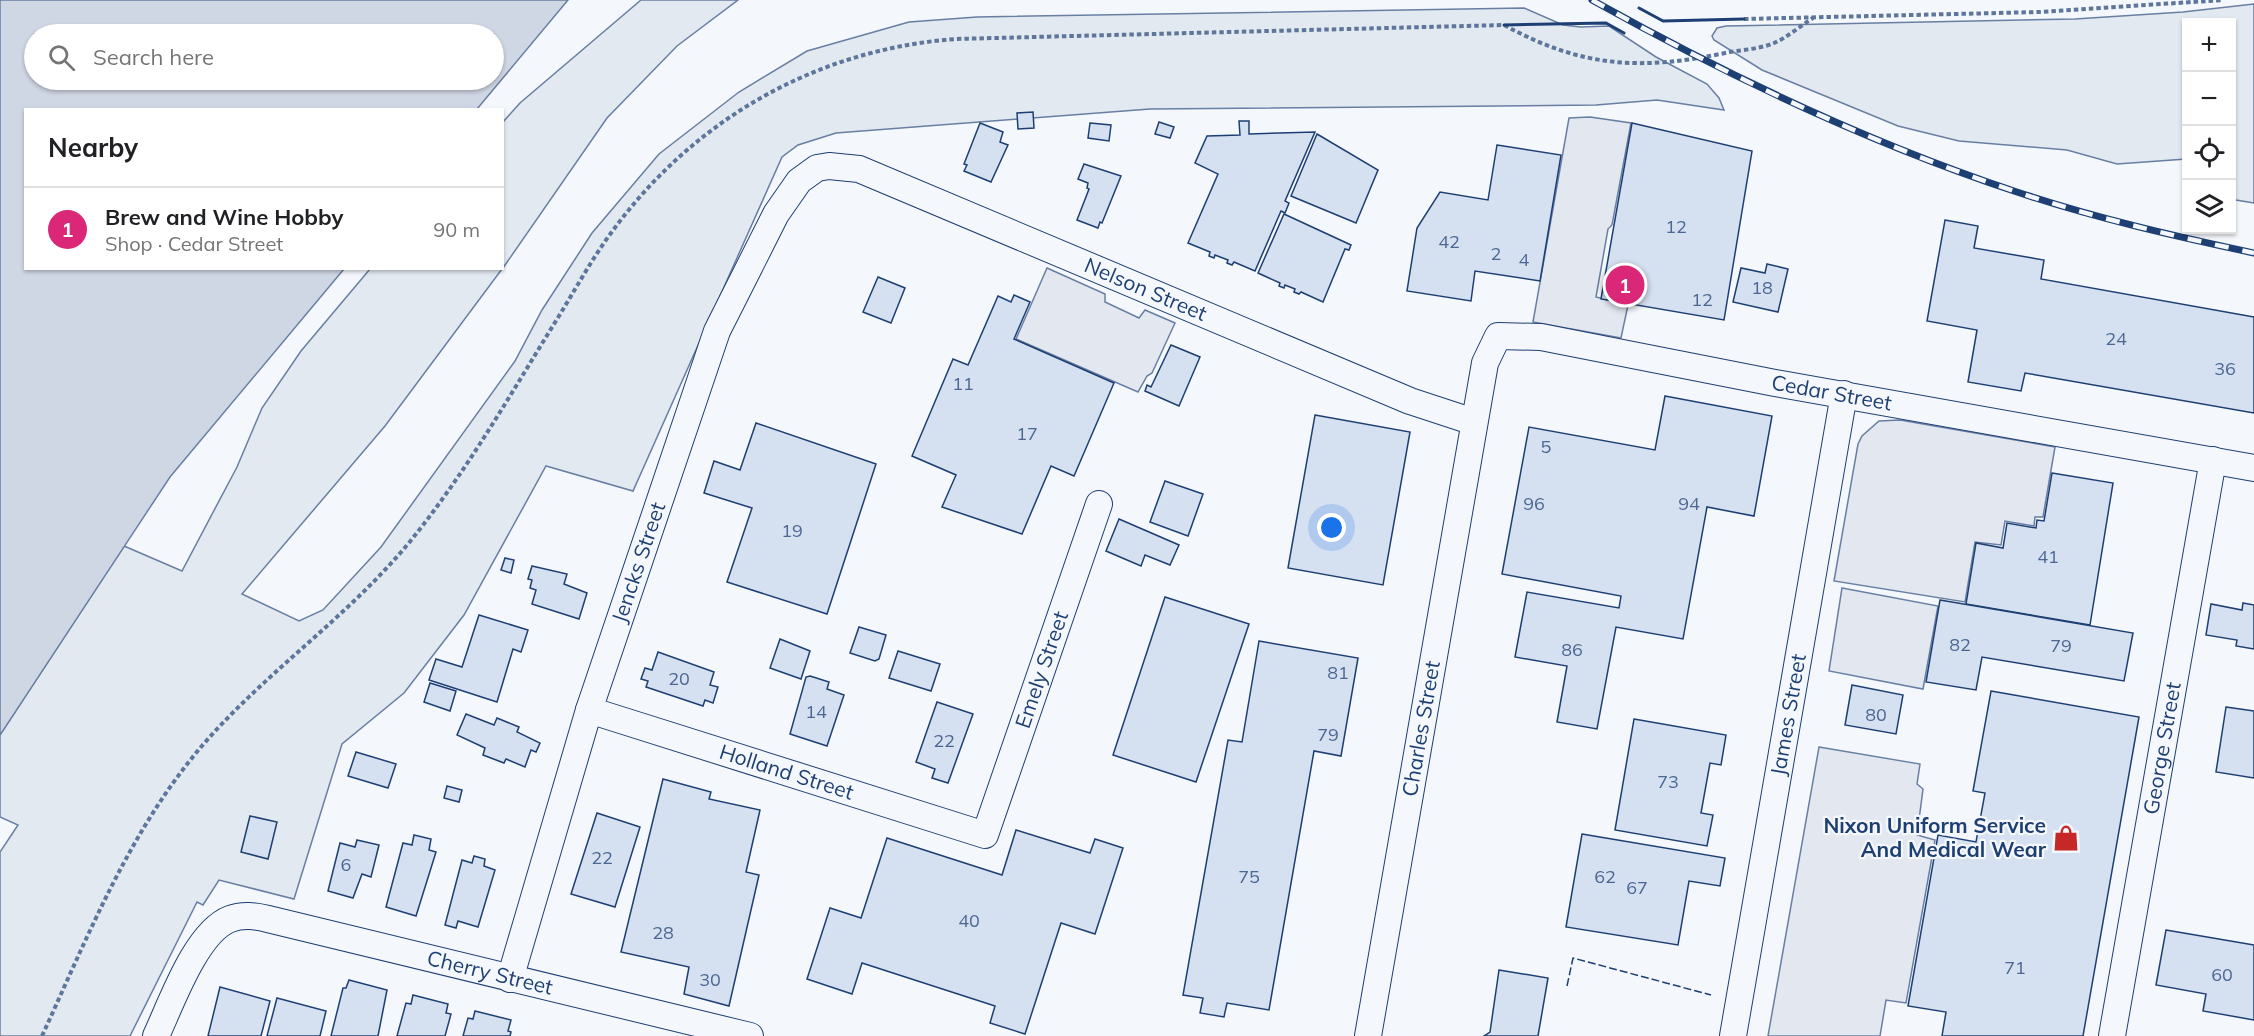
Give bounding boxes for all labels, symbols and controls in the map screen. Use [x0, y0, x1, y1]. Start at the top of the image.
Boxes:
map controls [2182, 18, 2236, 234]
button: + [2182, 18, 2236, 72]
search box [24, 24, 504, 90]
icon: search [45, 41, 78, 74]
text: Search here [93, 43, 214, 71]
button: − [2182, 72, 2236, 126]
button: locate [2182, 126, 2236, 180]
text: Nearby [48, 131, 138, 164]
button: layers [2182, 180, 2236, 234]
text: Brew and Wine Hobby [105, 203, 343, 231]
house number: 12 [1665, 215, 1687, 238]
text: 1 [62, 217, 74, 242]
text: 90 m [433, 217, 480, 242]
house number: 42 [1438, 230, 1460, 253]
text: Shop · Cedar Street [105, 231, 283, 256]
house number: 2 [1491, 242, 1501, 265]
house number: 4 [1519, 248, 1530, 271]
street label: Nelson Street [1081, 251, 1211, 326]
pin: 1 [1606, 262, 1644, 308]
house number: 18 [1751, 276, 1773, 299]
house number: 12 [1691, 288, 1713, 311]
house number: 24 [2105, 327, 2127, 350]
house number: 36 [2214, 357, 2236, 380]
street label: Cedar Street [1770, 369, 1894, 415]
house number: 11 [952, 372, 974, 395]
house number: 17 [1016, 422, 1038, 445]
house number: 5 [1541, 435, 1552, 458]
house number: 96 [1523, 492, 1545, 515]
house number: 94 [1678, 492, 1700, 515]
street label: Jencks Street [605, 499, 670, 626]
your location [1317, 513, 1346, 542]
house number: 19 [781, 519, 803, 542]
house number: 41 [2037, 545, 2059, 568]
street label: Emely Street [1009, 608, 1073, 731]
house number: 82 [1949, 633, 1971, 656]
house number: 79 [2050, 634, 2072, 657]
house number: 86 [1561, 638, 1583, 661]
street label: James Street [1764, 652, 1811, 778]
street label: Charles Street [1396, 659, 1445, 798]
house number: 81 [1327, 661, 1349, 684]
house number: 20 [668, 667, 690, 690]
street label: George Street [2137, 680, 2186, 816]
house number: 14 [805, 700, 827, 723]
house number: 80 [1865, 703, 1887, 726]
house number: 79 [1317, 723, 1339, 746]
house number: 22 [933, 729, 955, 752]
street label: Holland Street [716, 738, 857, 805]
house number: 73 [1657, 770, 1679, 793]
place label: Nixon Uniform Service And Medical Wear [1823, 812, 2047, 862]
shop icon: Nixon Uniform Service And Medical Wear [2051, 823, 2081, 853]
house number: 22 [591, 846, 613, 869]
house number: 6 [341, 853, 351, 876]
house number: 75 [1238, 865, 1260, 888]
house number: 62 [1594, 865, 1616, 888]
house number: 67 [1626, 876, 1648, 899]
house number: 40 [958, 909, 980, 932]
house number: 28 [652, 921, 674, 944]
street label: Cherry Street [424, 944, 556, 1000]
house number: 71 [2004, 956, 2026, 979]
house number: 60 [2211, 963, 2233, 986]
house number: 30 [699, 968, 721, 991]

